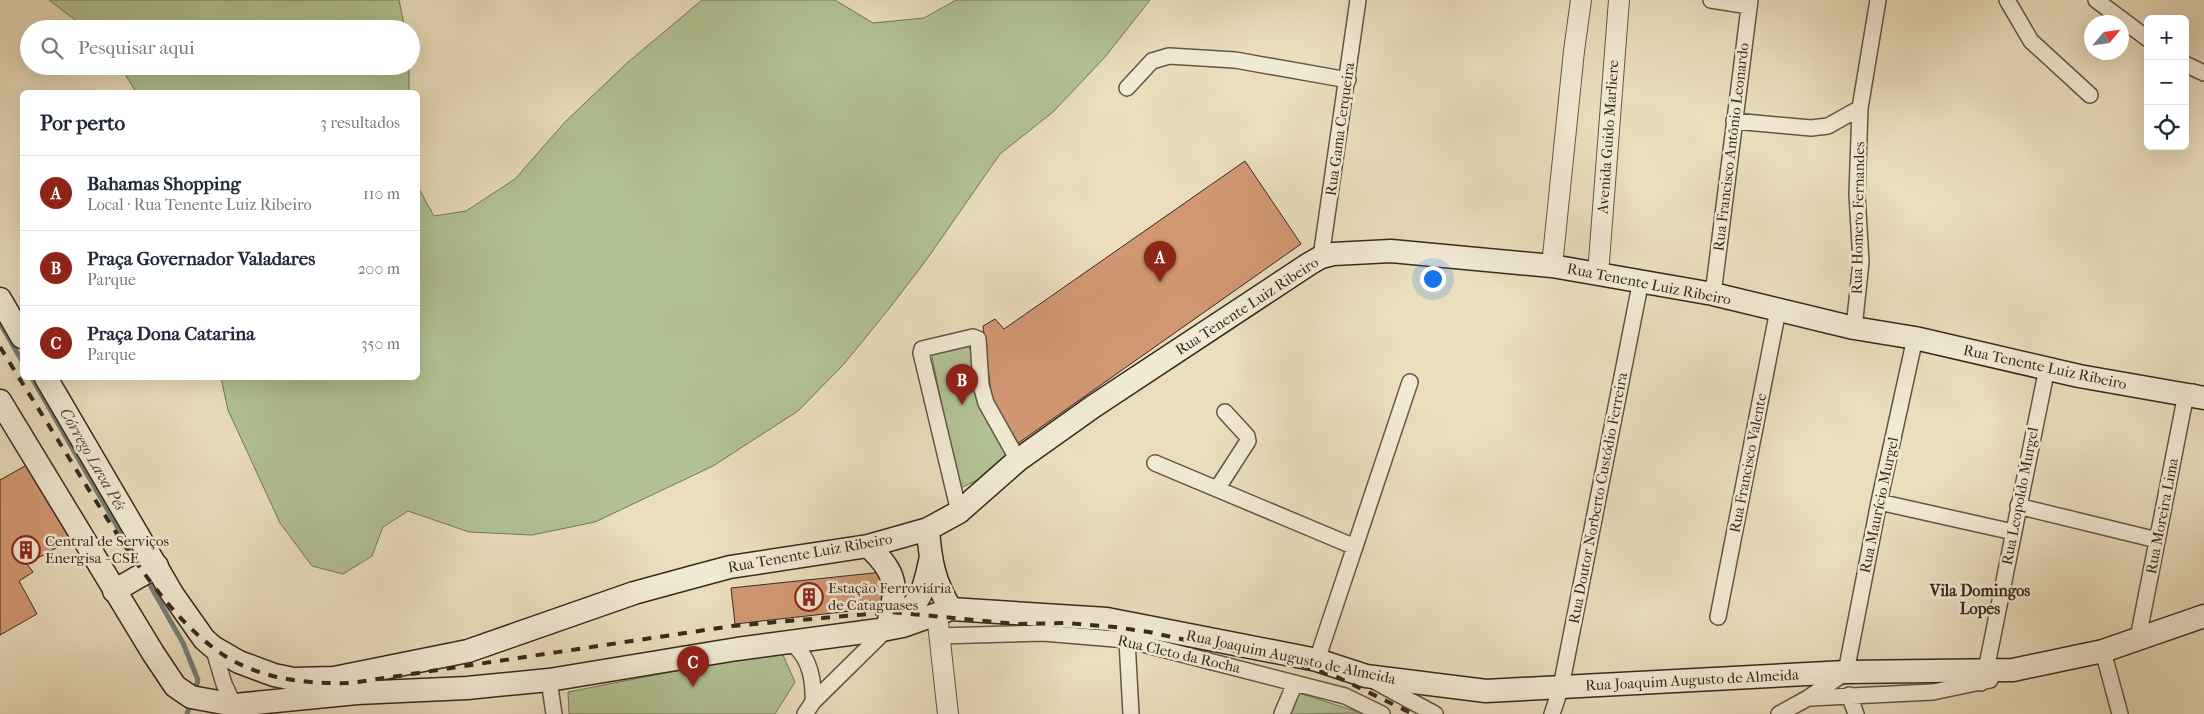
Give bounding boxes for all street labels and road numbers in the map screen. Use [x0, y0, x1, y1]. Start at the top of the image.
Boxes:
street label: Rua Francisco Antônio Leonardo [1709, 41, 1753, 252]
street label: Avenida Guido Marliere [1594, 59, 1622, 216]
street label: Rua Gama Cerqueira [1322, 60, 1358, 197]
street label: Rua Homero Fernandes [1848, 141, 1868, 294]
street label: Rua Tenente Luiz Ribeiro [1172, 253, 1322, 359]
street label: Rua Tenente Luiz Ribeiro [1565, 259, 1733, 309]
street label: Rua Tenente Luiz Ribeiro [1962, 341, 2129, 393]
street label: Rua Doutor Norberto Custódio Ferreira [1565, 370, 1631, 625]
street label: Rua Francisco Valente [1726, 391, 1770, 534]
street label: Rua Leopoldo Murgel [1998, 426, 2042, 566]
street label: Rua Maurício Murgel [1856, 435, 1902, 575]
street label: Rua Moreira Lima [2142, 455, 2182, 576]
street label: Rua Tenente Luiz Ribeiro [726, 530, 894, 576]
street label: Rua Joaquim Augusto de Almeida [1184, 626, 1399, 688]
street label: Rua Cleto da Rocha [1116, 631, 1243, 677]
street label: Rua Joaquim Augusto de Almeida [1585, 665, 1800, 695]

